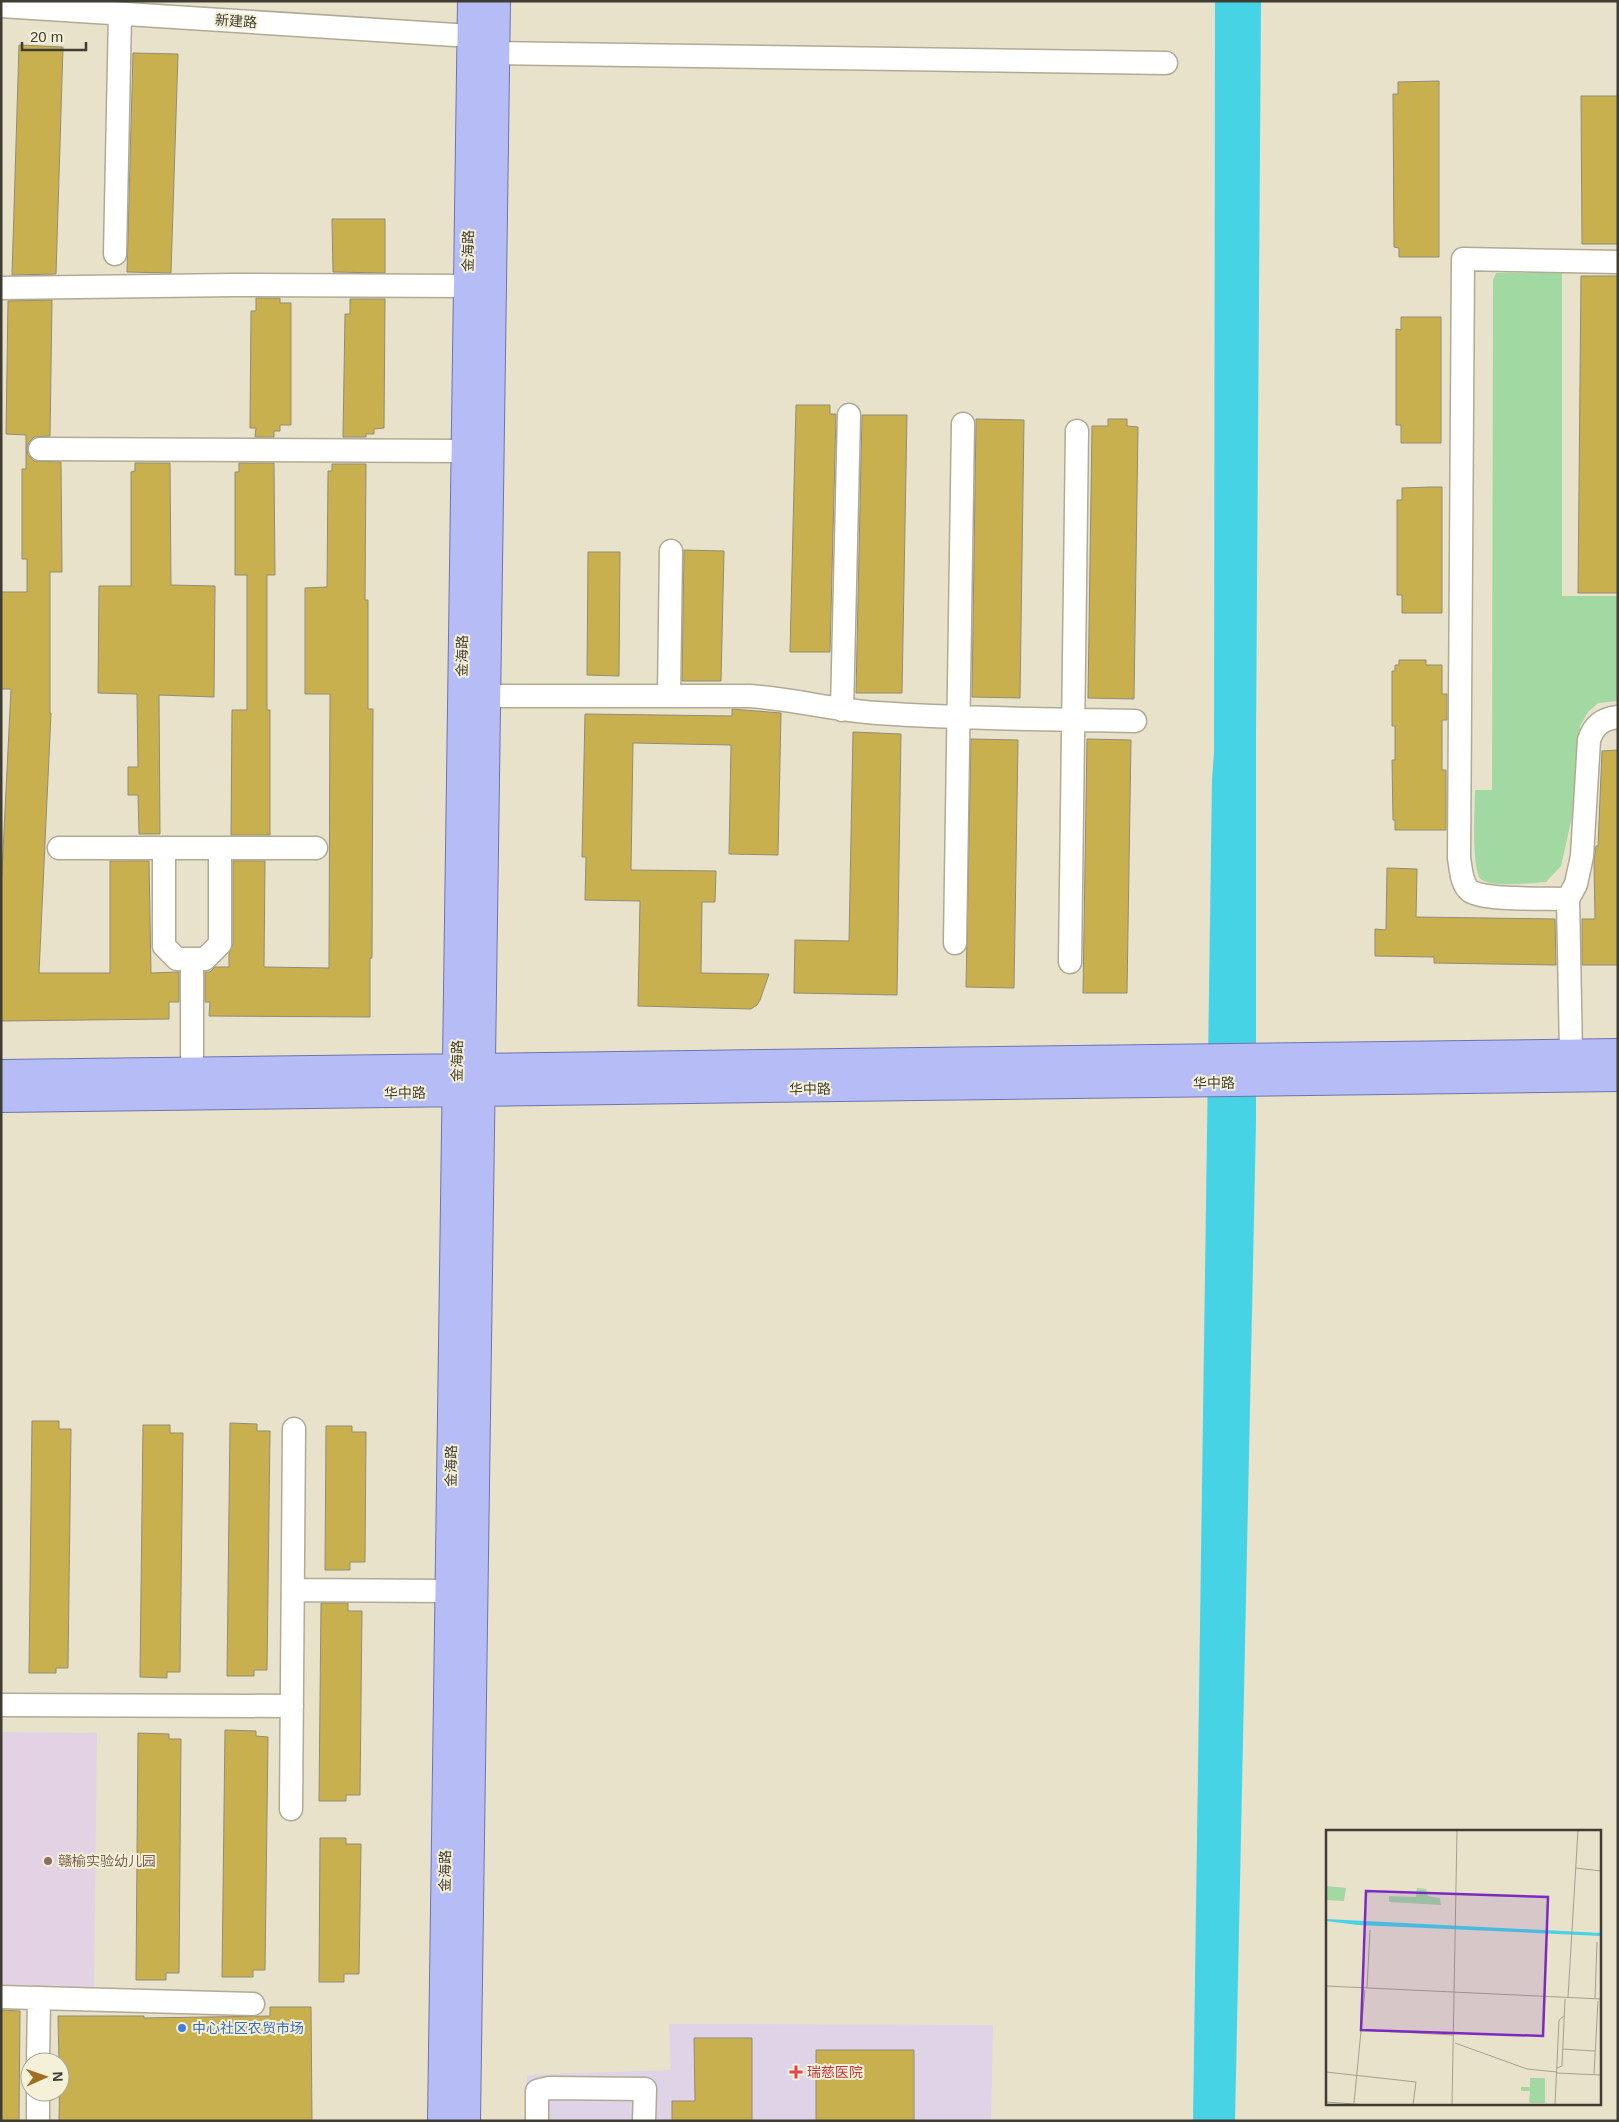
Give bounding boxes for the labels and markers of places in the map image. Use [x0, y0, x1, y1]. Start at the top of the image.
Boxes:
place label: 赣榆实验幼儿园 [58, 1853, 156, 1869]
marker: 赣榆实验幼儿园 [42, 1855, 54, 1867]
place label: 中心社区农贸市场 [192, 2020, 304, 2036]
marker: 中心社区农贸市场 [176, 2022, 188, 2034]
place label: 瑞慈医院 [807, 2064, 863, 2080]
marker: 瑞慈医院 [789, 2065, 803, 2079]

